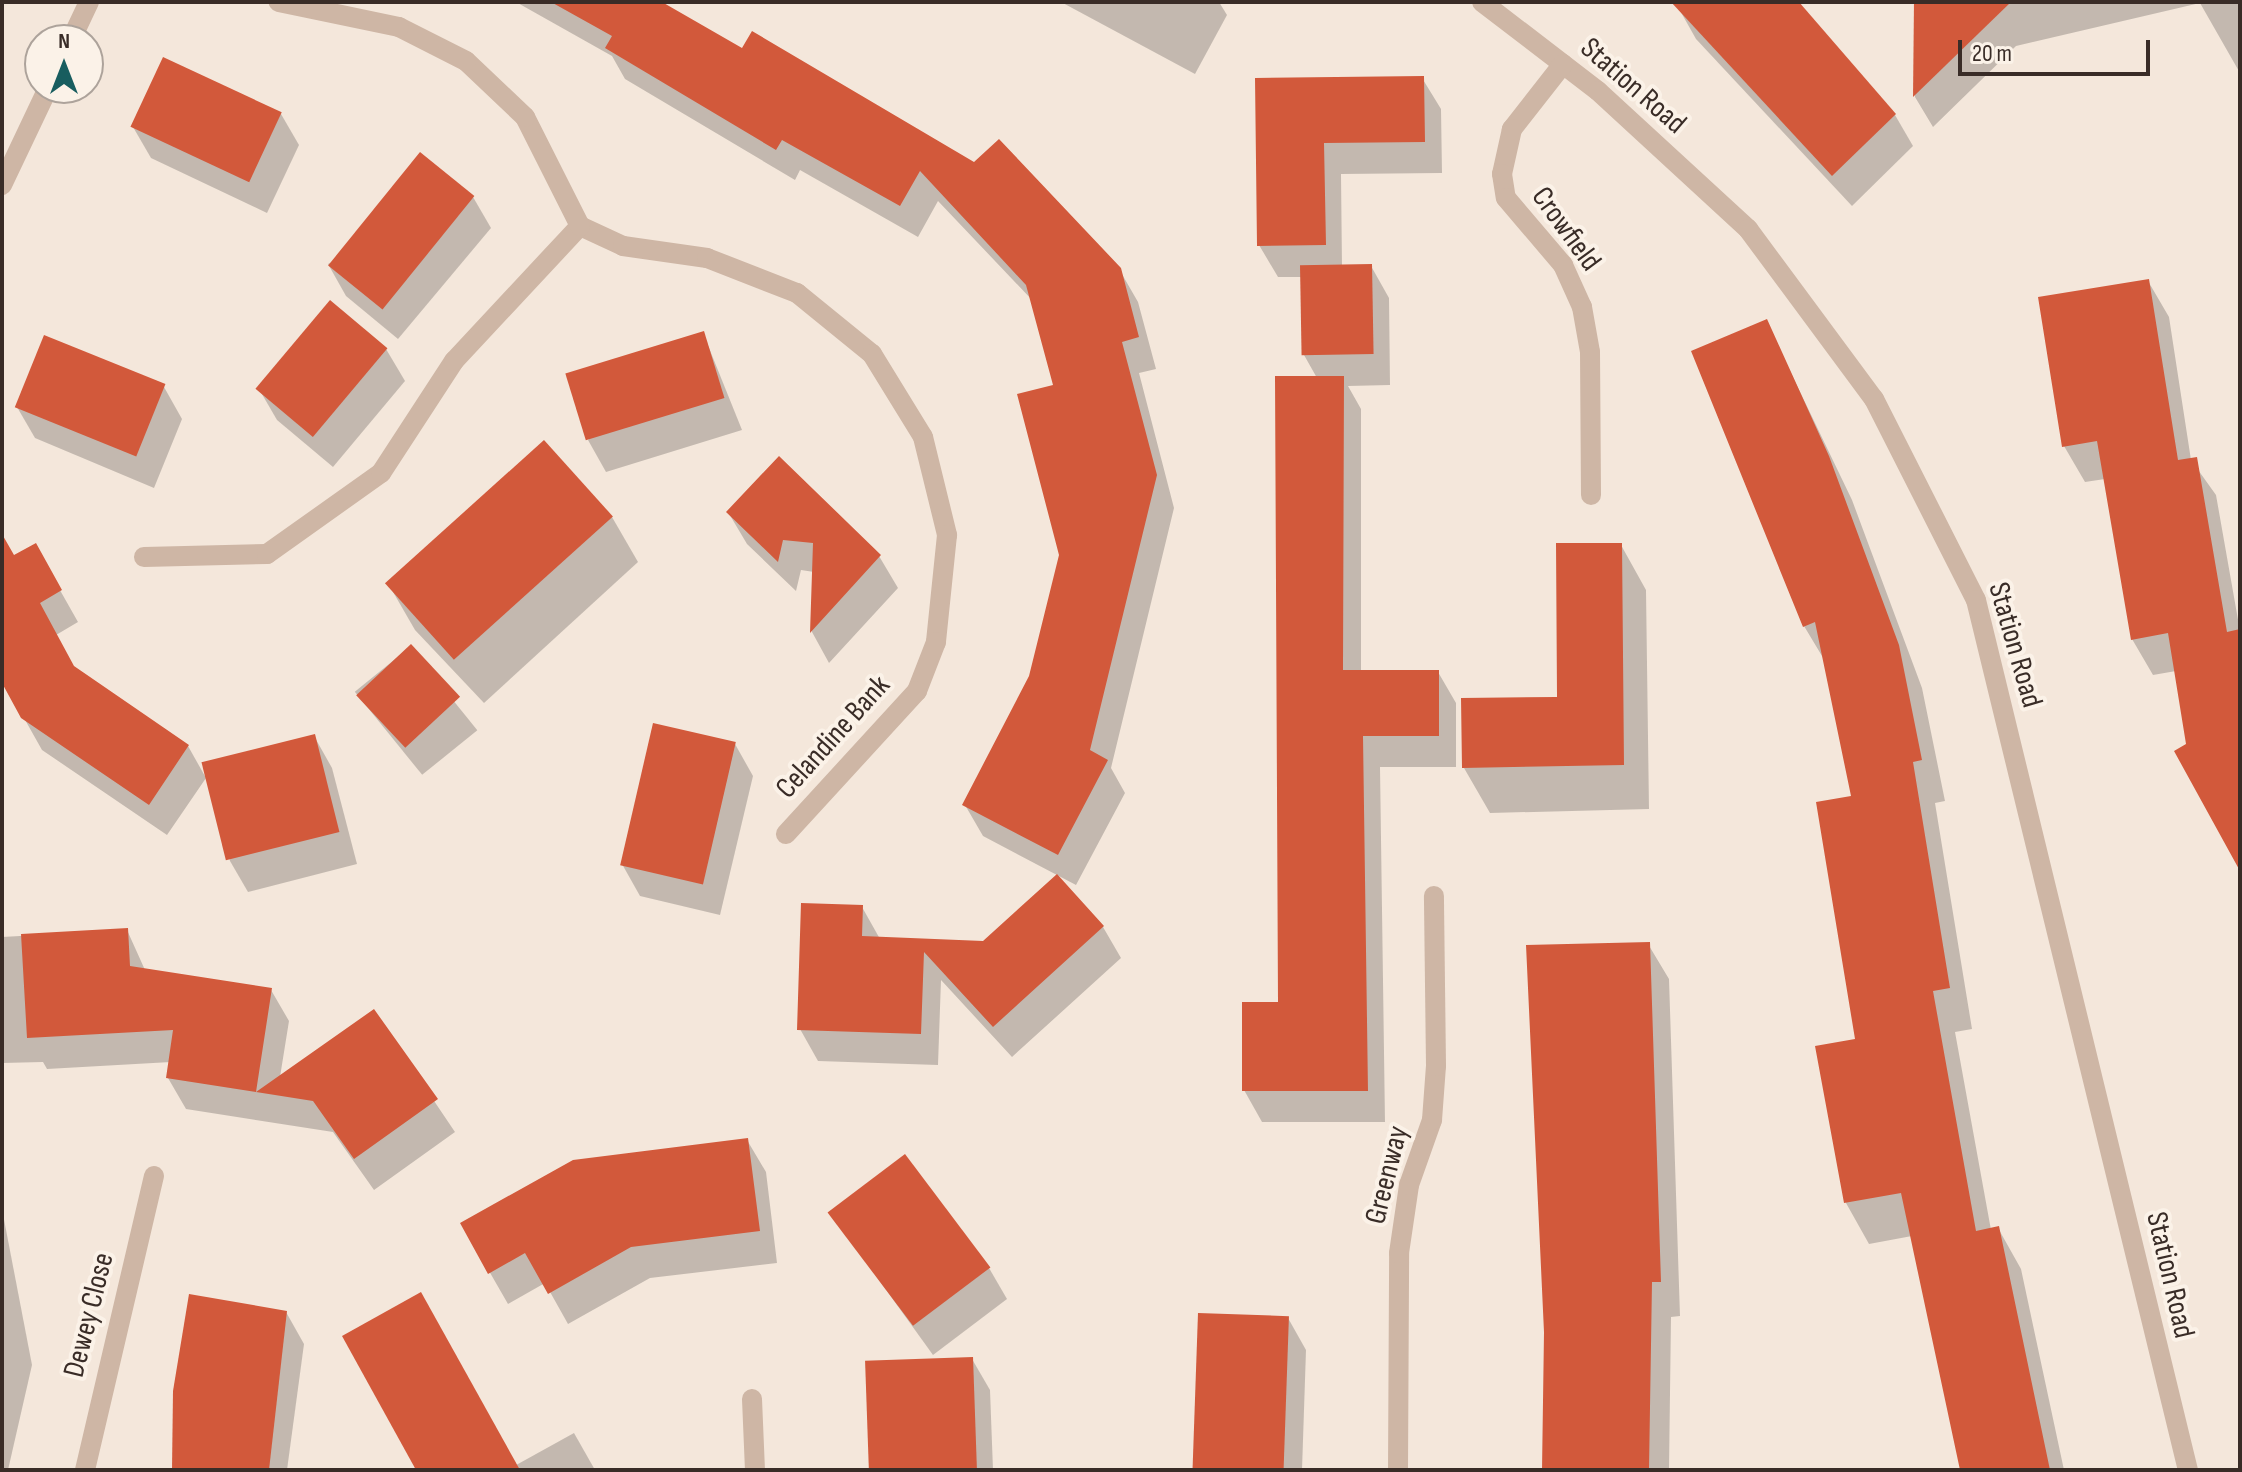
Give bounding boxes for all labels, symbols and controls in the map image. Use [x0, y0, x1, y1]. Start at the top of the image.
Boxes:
north arrow [24, 24, 104, 104]
scale bar [1962, 24, 2154, 74]
text: N [58, 28, 70, 55]
street label: Station Road [1573, 30, 1693, 142]
text: 20 m [1972, 39, 2012, 68]
street label: Crowfield [1524, 180, 1608, 278]
street label: Station Road [1980, 578, 2050, 712]
street label: Celandine Bank [768, 668, 898, 806]
street label: Greenway [1358, 1122, 1416, 1228]
street label: Station Road [2138, 1209, 2202, 1341]
street label: Dewey Close [56, 1249, 122, 1381]

